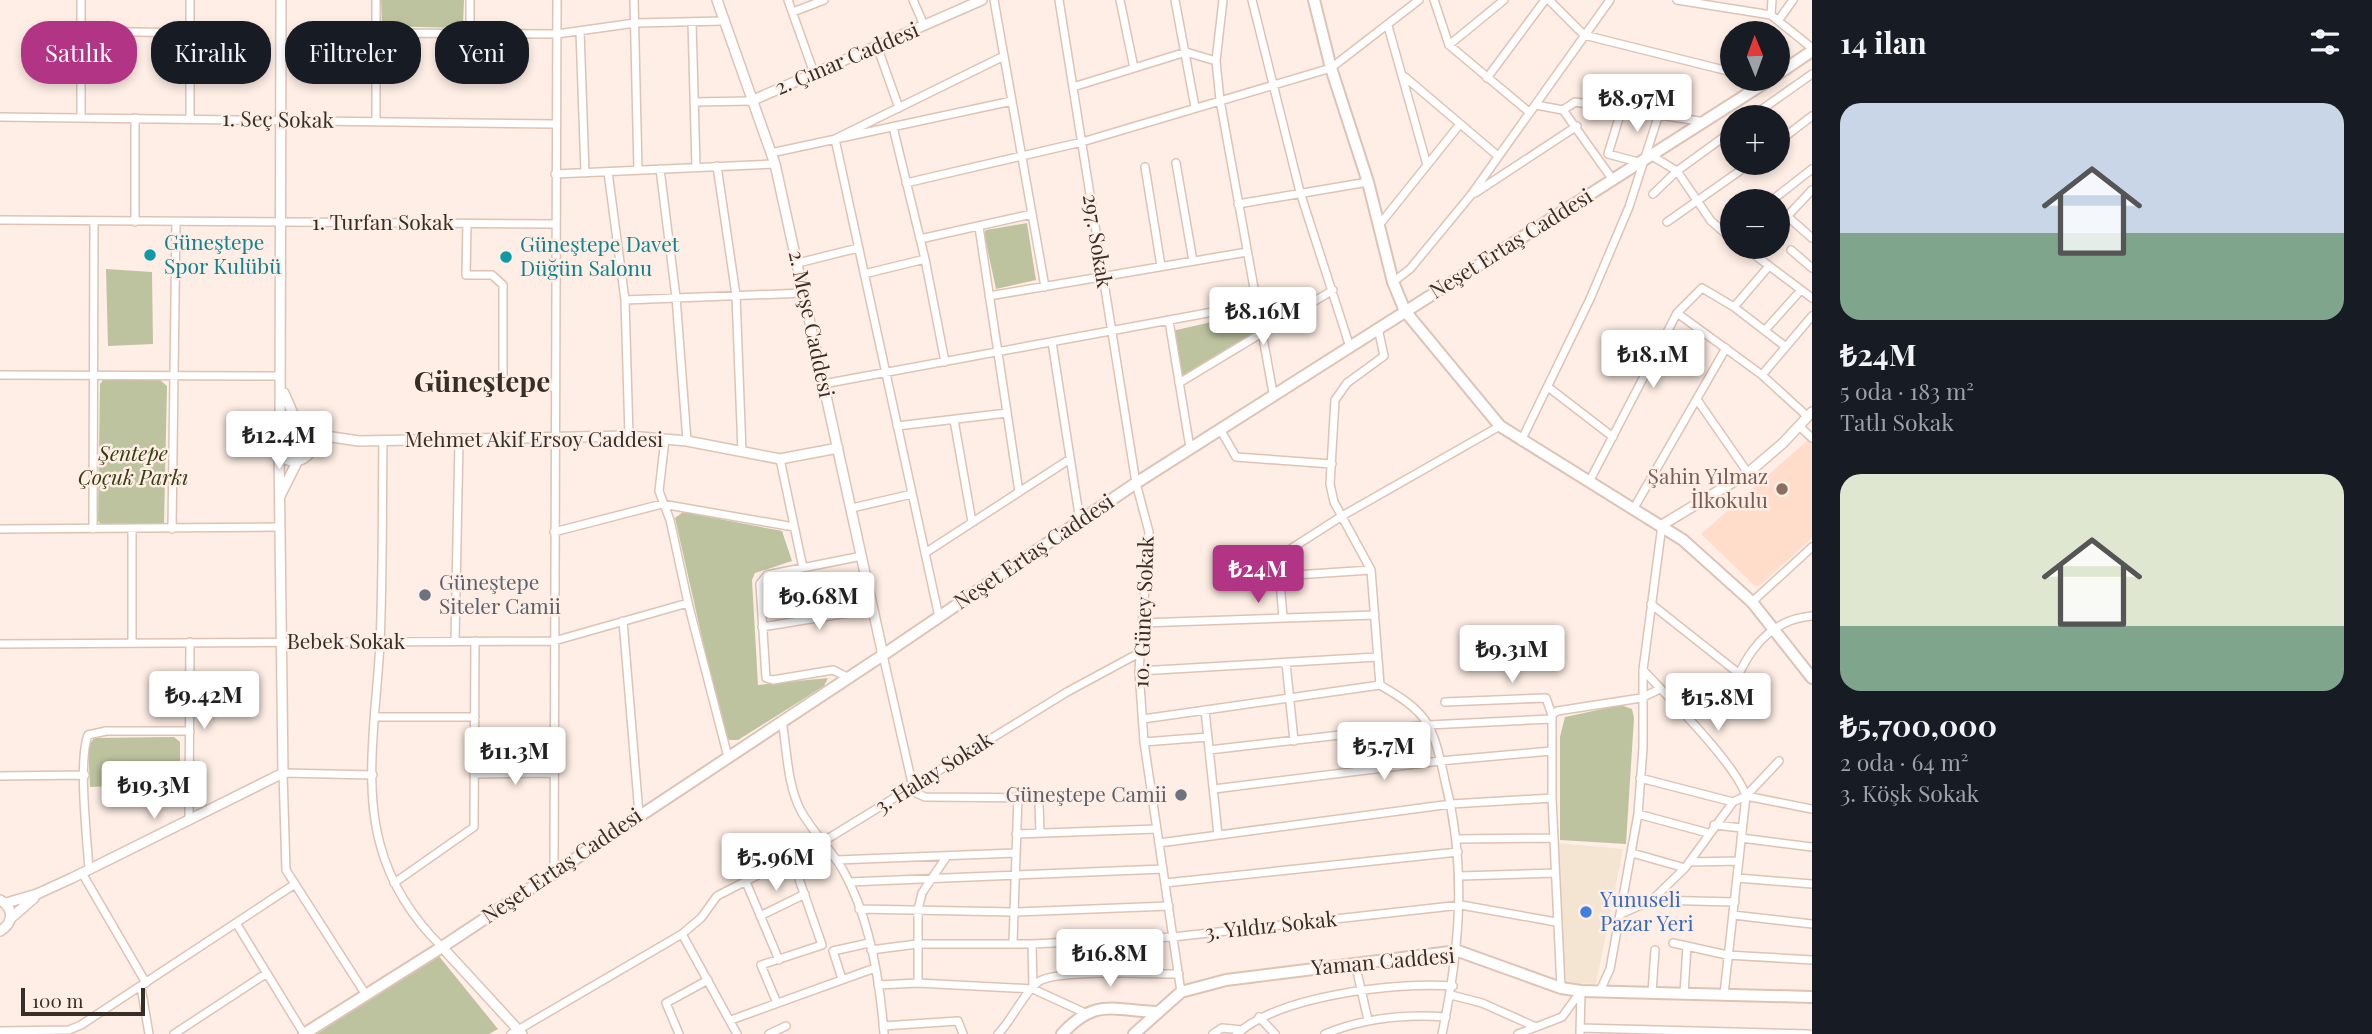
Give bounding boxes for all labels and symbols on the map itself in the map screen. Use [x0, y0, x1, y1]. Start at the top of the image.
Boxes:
street label: 2. Çınar Caddesi [770, 14, 922, 100]
north arrow [1720, 21, 1790, 91]
pin: ₺8.97M [1580, 74, 1694, 134]
street label: 1. Seç Sokak [222, 103, 335, 133]
street label: Neşet Ertaş Caddesi [1423, 181, 1597, 304]
street label: 297. Sokak [1078, 192, 1120, 290]
street label: 1. Turfan Sokak [312, 207, 454, 235]
place label: Güneştepe Spor Kulübü [164, 227, 281, 279]
place label: Güneştepe Davet Düğün Salonu [520, 229, 680, 281]
marker: Güneştepe Spor Kulübü [142, 247, 158, 263]
street label: 2. Meşe Caddesi [784, 247, 842, 400]
marker: Güneştepe Davet Düğün Salonu [498, 249, 514, 265]
pin: ₺8.16M [1206, 288, 1320, 347]
pin: ₺18.1M [1596, 330, 1710, 390]
district label: Güneştepe [414, 362, 550, 399]
pin: ₺12.4M [222, 412, 336, 471]
street label: Mehmet Akif Ersoy Caddesi [405, 424, 663, 452]
park label: Şentepe Çoçuk Parkı [78, 438, 188, 490]
place label: Şahin Yılmaz İlkokulu [1648, 461, 1768, 513]
marker: Şahin Yılmaz İlkokulu [1774, 481, 1790, 497]
street label: Neşet Ertaş Caddesi [947, 486, 1118, 614]
street label: 10. Güney Sokak [1125, 535, 1159, 688]
pin: ₺24M [1217, 546, 1299, 605]
place label: Güneştepe Siteler Camii [439, 567, 561, 619]
pin: ₺9.68M [762, 572, 876, 632]
marker: Güneştepe Siteler Camii [417, 587, 433, 603]
street label: Bebek Sokak [287, 626, 406, 654]
pin: ₺9.31M [1455, 626, 1569, 685]
pin: ₺9.42M [147, 672, 261, 731]
pin: ₺15.8M [1661, 674, 1775, 733]
pin: ₺5.7M [1335, 722, 1433, 782]
street label: 3. Halay Sokak [869, 724, 997, 819]
pin: ₺11.3M [458, 728, 572, 787]
pin: ₺19.3M [97, 762, 211, 821]
place label: Güneştepe Camii [1006, 779, 1167, 807]
marker: Güneştepe Camii [1173, 787, 1189, 803]
street label: Neşet Ertaş Caddesi [475, 800, 646, 928]
pin: ₺5.96M [719, 834, 833, 893]
place label: Yunuseli Pazar Yeri [1599, 884, 1694, 936]
street label: 3. Yıldız Sokak [1203, 903, 1339, 945]
marker: Yunuseli Pazar Yeri [1578, 904, 1594, 920]
pin: ₺16.8M [1053, 930, 1167, 989]
street label: Yaman Caddesi [1309, 940, 1456, 980]
scale bar [21, 985, 145, 1017]

